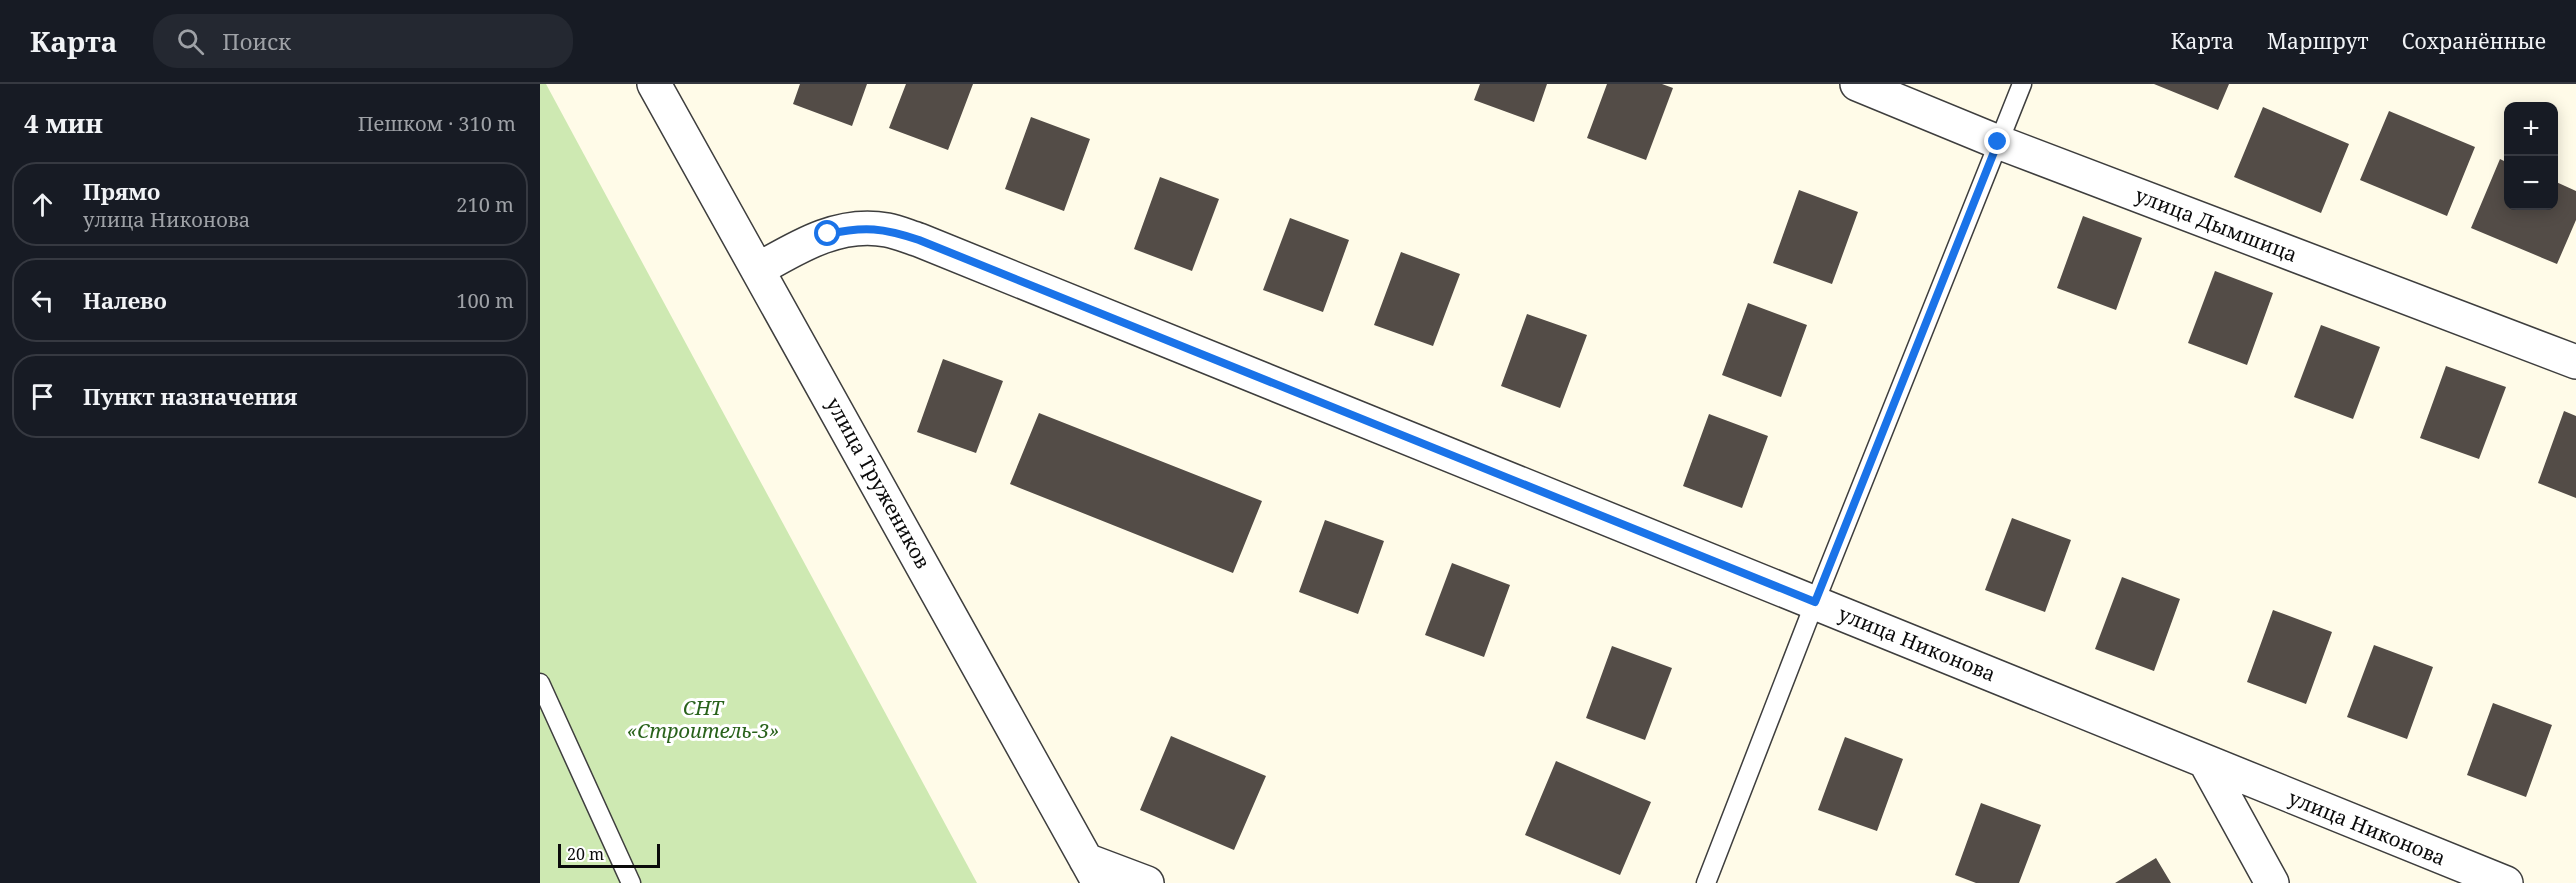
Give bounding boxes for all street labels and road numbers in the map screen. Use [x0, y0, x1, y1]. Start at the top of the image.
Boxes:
street label: улица Дымшица [2131, 181, 2301, 268]
street label: улица Тружеников [820, 392, 937, 573]
street label: улица Никонова [1835, 600, 2000, 687]
street label: улица Никонова [2285, 784, 2450, 871]

